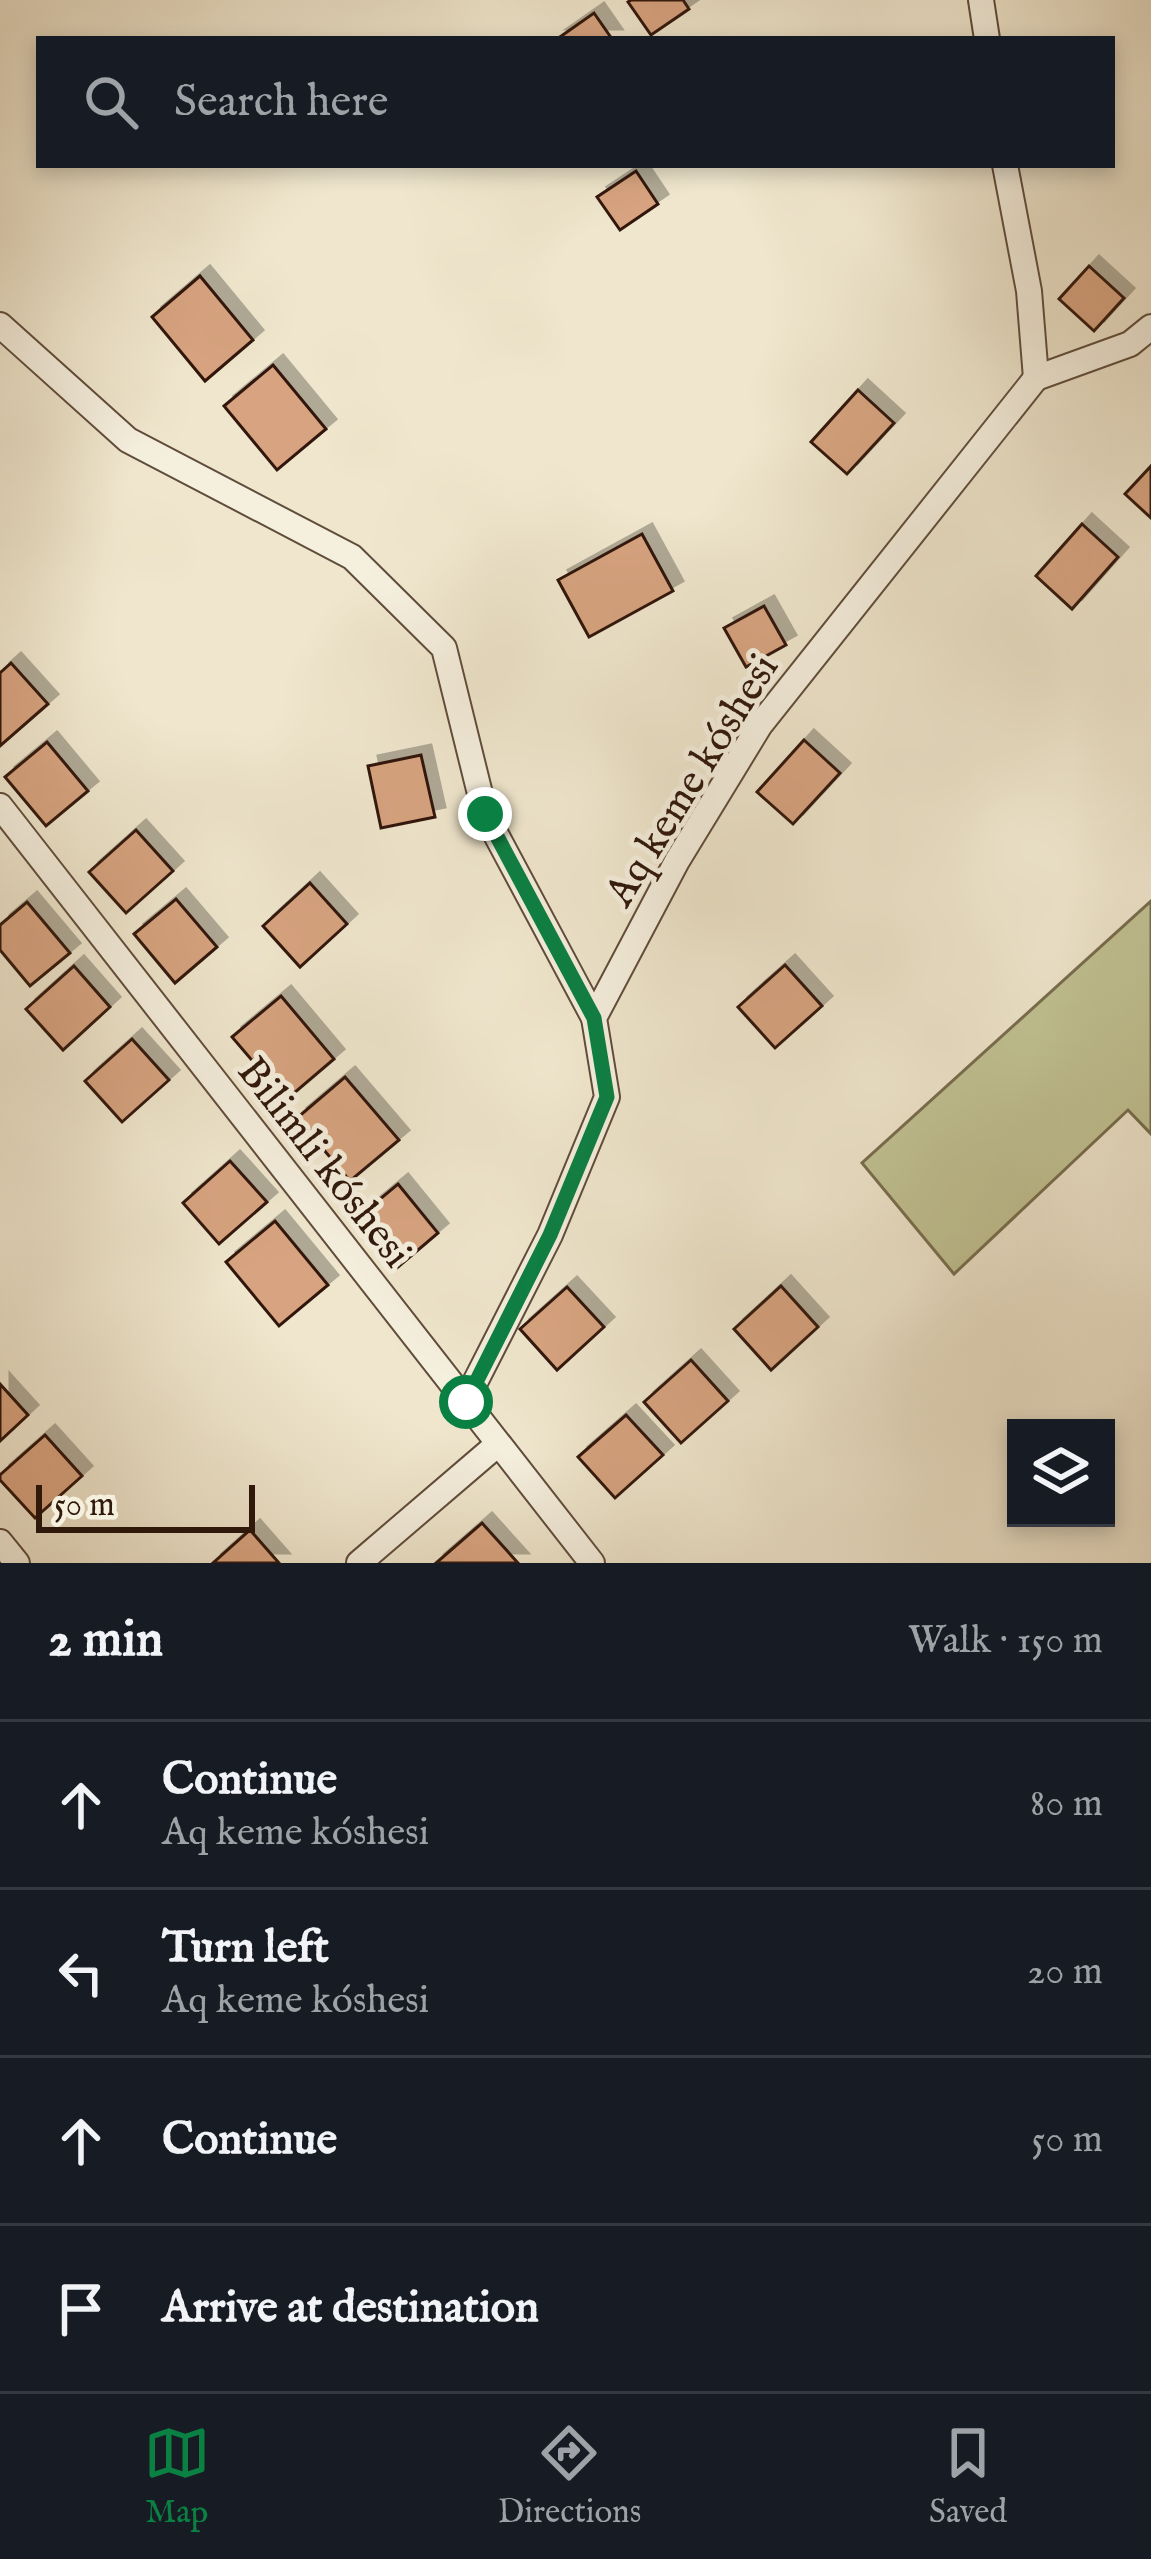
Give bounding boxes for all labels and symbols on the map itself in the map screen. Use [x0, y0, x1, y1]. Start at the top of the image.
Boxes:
street label: Aq keme kóshesi [594, 645, 792, 918]
route end [458, 787, 512, 841]
street label: Bilimli kóshesi [224, 1047, 422, 1279]
route start [439, 1375, 493, 1429]
scale bar [36, 1479, 255, 1532]

